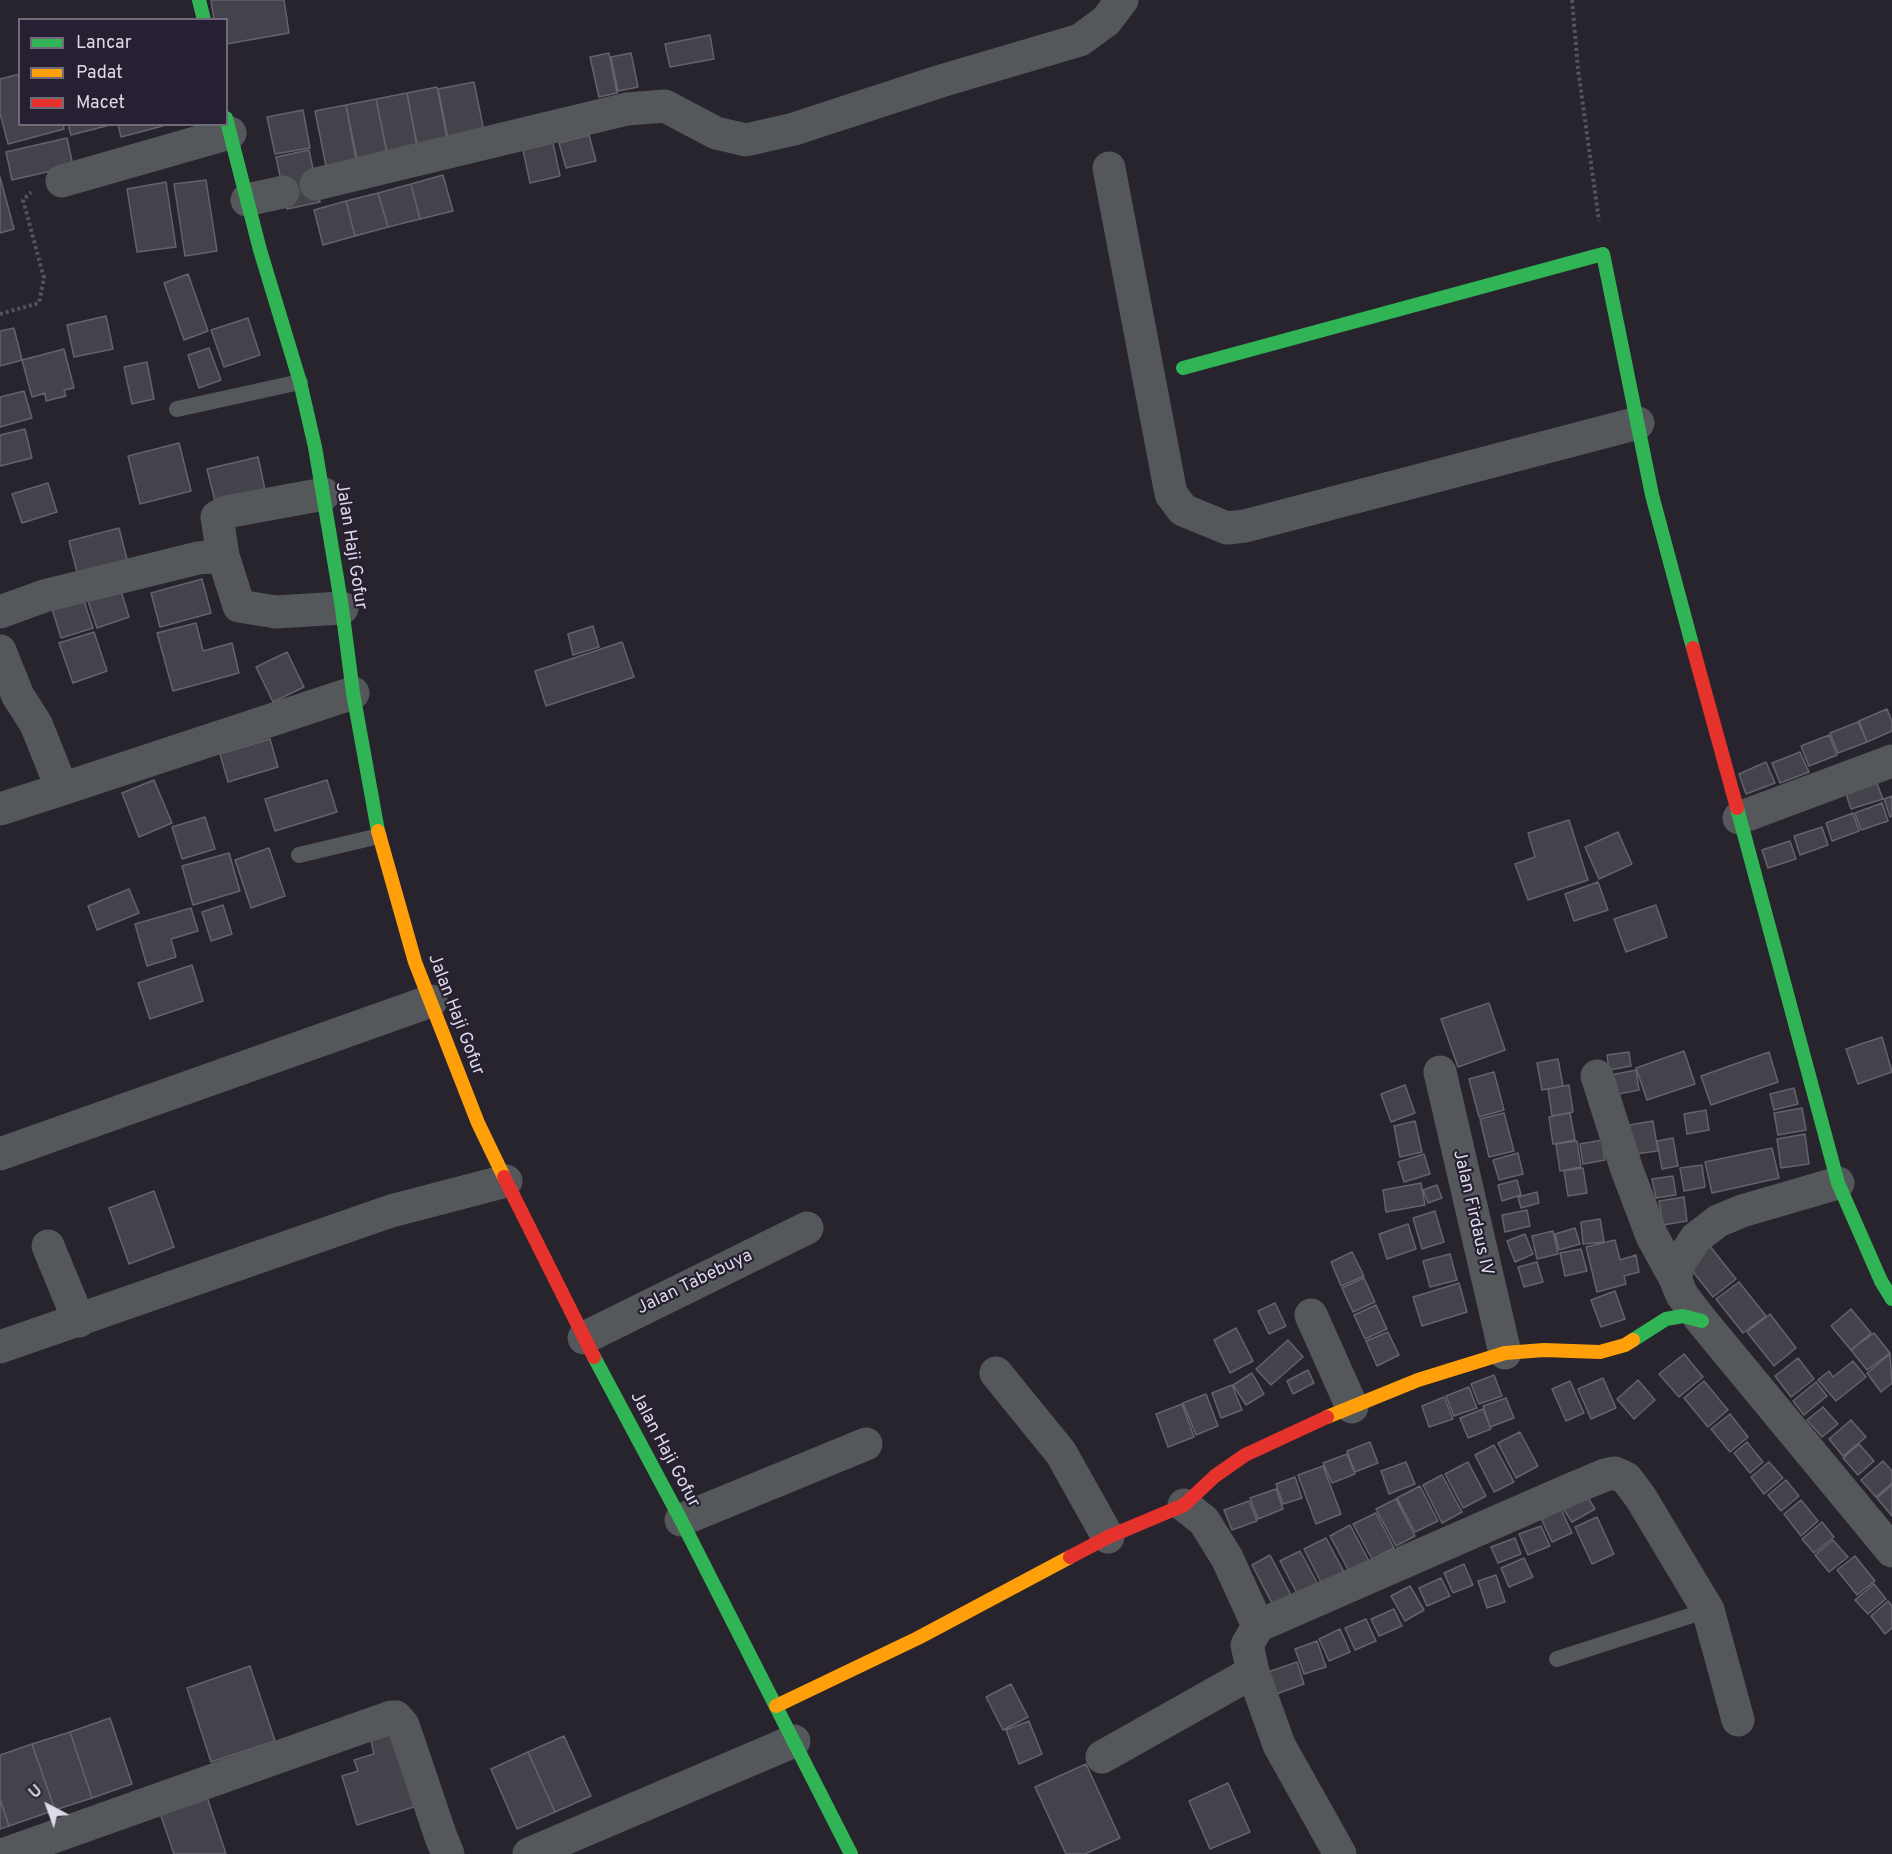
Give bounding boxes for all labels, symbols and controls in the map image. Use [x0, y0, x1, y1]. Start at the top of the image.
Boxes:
legend [18, 18, 228, 126]
text: Lancar [76, 32, 132, 55]
text: Padat [76, 62, 123, 85]
text: Macet [76, 92, 125, 115]
street label: Jalan Haji Gofur [329, 481, 371, 611]
street label: Jalan Haji Gofur [422, 951, 488, 1079]
street label: Jalan Firdaus IV [1447, 1148, 1497, 1278]
street label: Jalan Tabebuya [634, 1246, 756, 1320]
street label: Jalan Haji Gofur [624, 1388, 704, 1512]
north arrow [18, 1776, 78, 1836]
text: U [25, 1781, 47, 1804]

